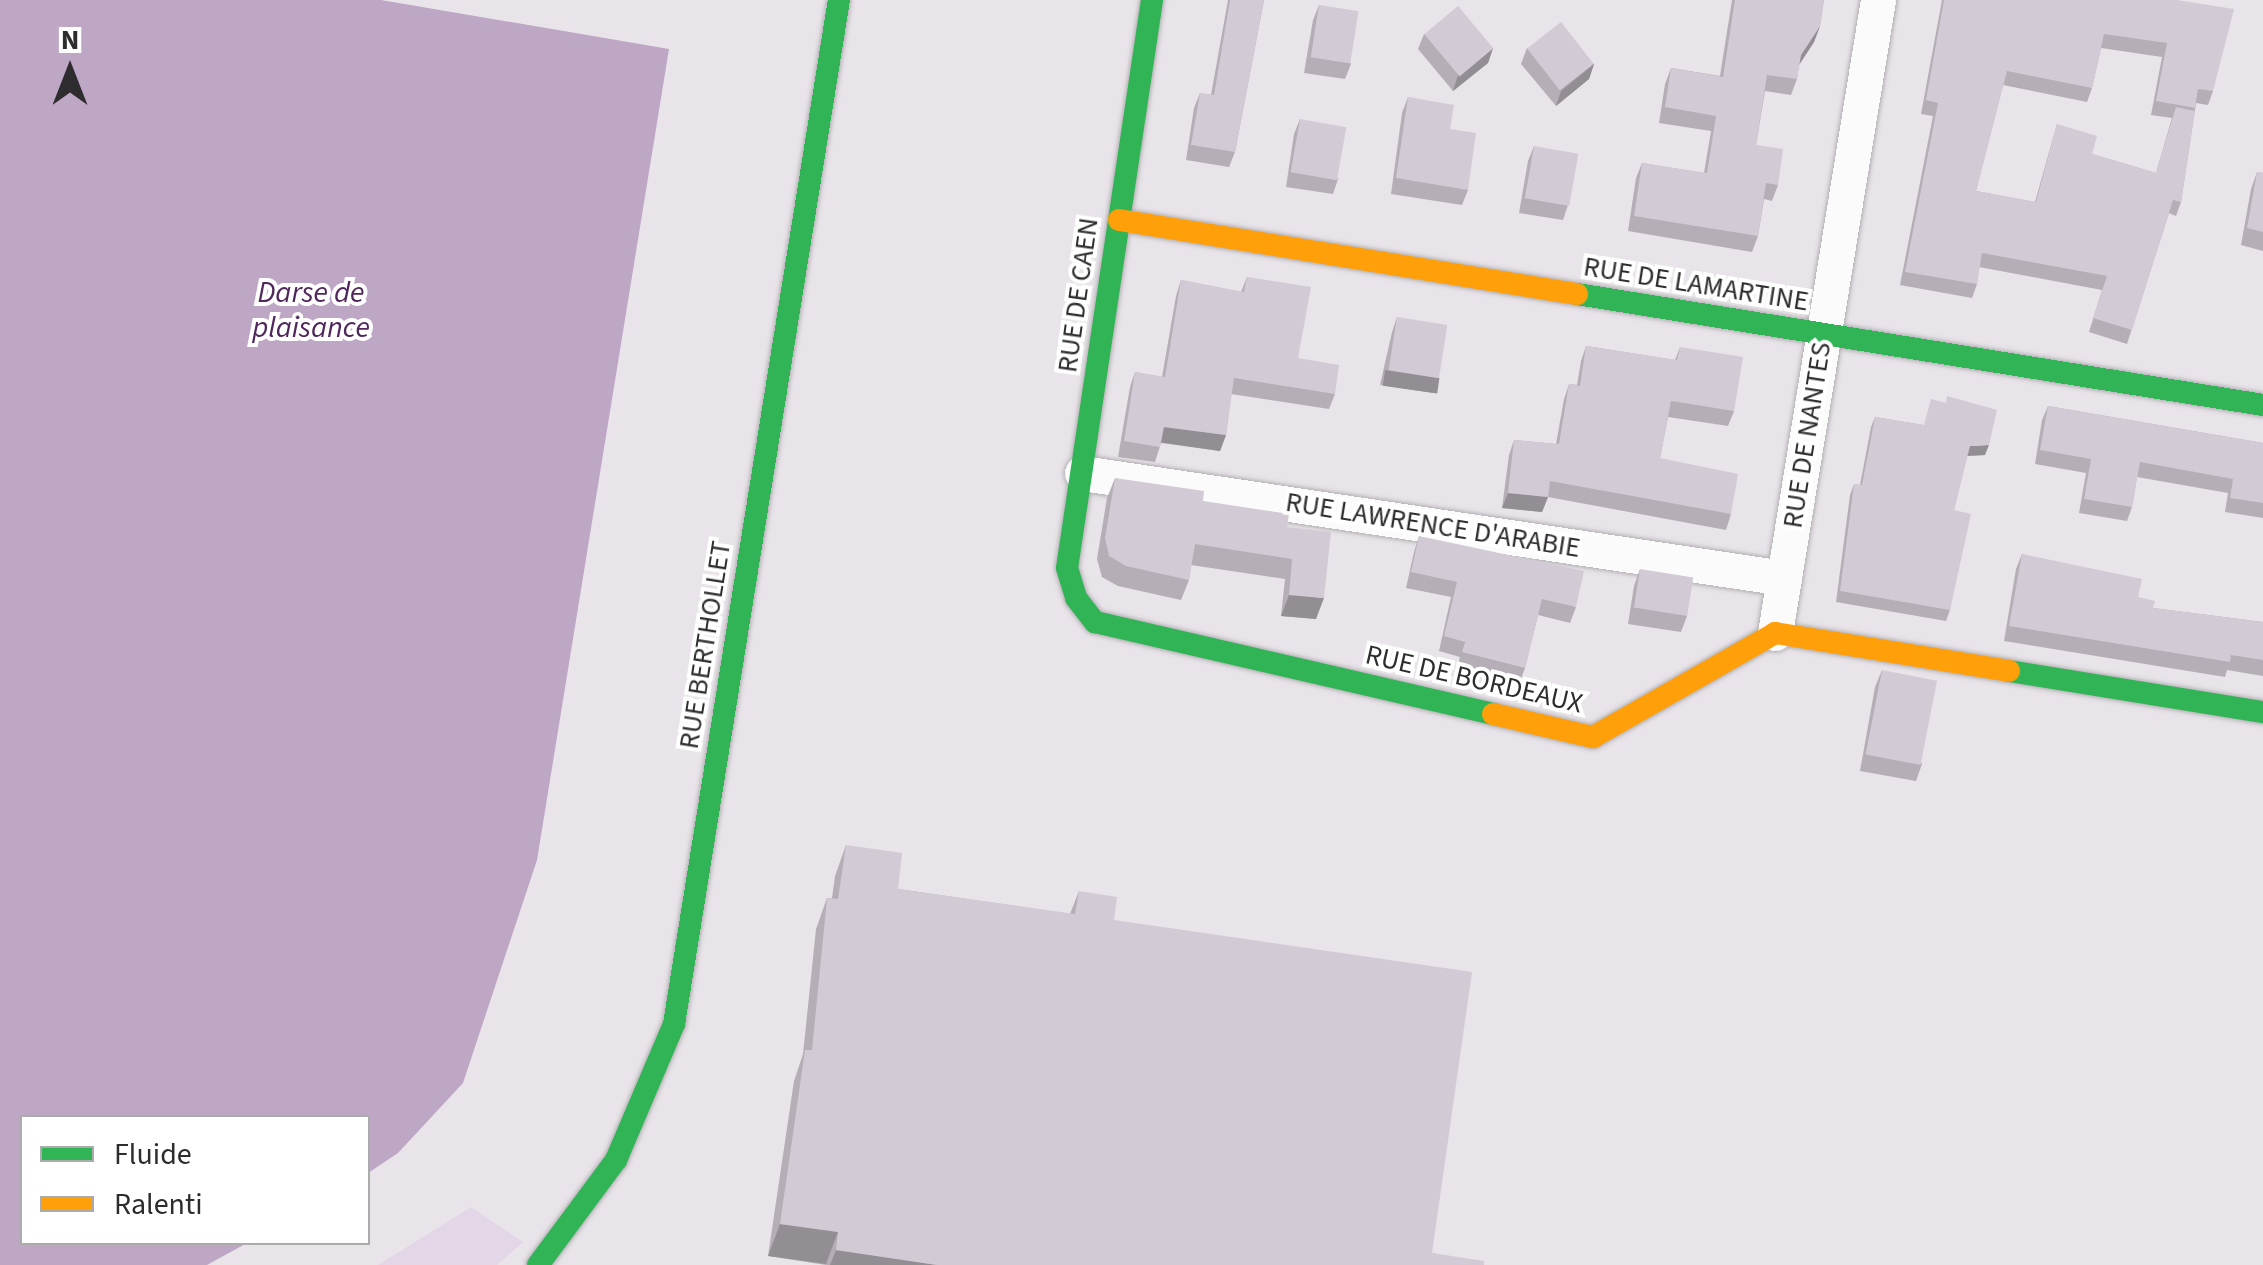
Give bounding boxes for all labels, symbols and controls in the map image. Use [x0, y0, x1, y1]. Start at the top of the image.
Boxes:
north arrow [20, 20, 120, 120]
text: N [61, 20, 79, 60]
street label: RUE DE CAEN [1051, 215, 1105, 375]
street label: RUE DE LAMARTINE [1581, 250, 1811, 318]
water label: Darse de plaisance [252, 275, 370, 346]
street label: RUE DE NANTES [1776, 339, 1838, 531]
street label: RUE LAWRENCE D'ARABIE [1283, 485, 1583, 565]
street label: RUE BERTHOLLET [672, 539, 738, 751]
street label: RUE DE BORDEAUX [1362, 638, 1586, 720]
legend [20, 1115, 370, 1245]
text: Fluide [114, 1133, 192, 1176]
text: Ralenti [114, 1183, 203, 1226]

